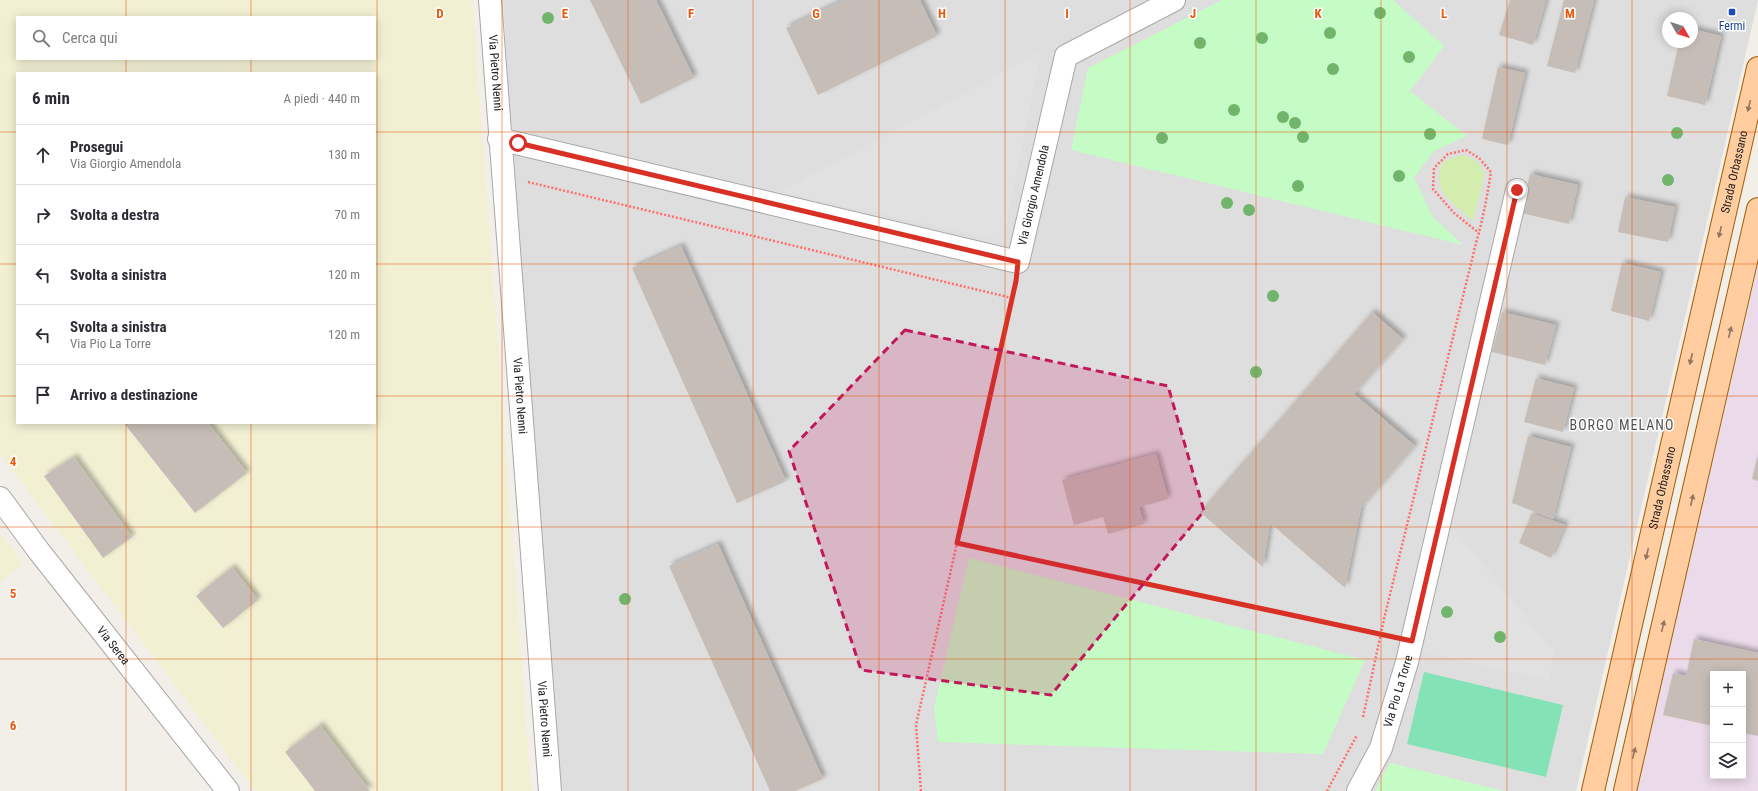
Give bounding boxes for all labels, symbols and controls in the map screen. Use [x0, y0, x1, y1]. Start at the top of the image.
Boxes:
text: D [436, 6, 444, 21]
text: E [562, 6, 569, 21]
text: F [688, 6, 694, 21]
text: G [812, 6, 820, 21]
text: H [938, 6, 946, 21]
text: I [1065, 6, 1069, 21]
text: J [1190, 6, 1196, 21]
text: K [1314, 6, 1322, 21]
text: L [1441, 6, 1447, 21]
text: M [1565, 6, 1575, 21]
marker: Fermi [1727, 7, 1737, 17]
north arrow [1662, 12, 1698, 48]
search box [16, 16, 376, 60]
place label: Fermi [1719, 19, 1745, 33]
icon: search [30, 27, 52, 49]
text: Cerca qui [62, 29, 118, 47]
street label: Via Pietro Nenni [486, 34, 505, 111]
text: 6 min [32, 88, 70, 108]
text: A piedi · 440 m [283, 91, 360, 106]
one-way arrow [1746, 100, 1752, 112]
street label: Strada Orbassano [1718, 129, 1751, 215]
route start [509, 134, 527, 152]
text: Prosegui [70, 138, 123, 156]
street label: Via Giorgio Amendola [1015, 143, 1052, 247]
icon: ahead [32, 144, 54, 166]
text: 130 m [328, 147, 360, 162]
text: Via Giorgio Amendola [70, 156, 181, 171]
route end [1508, 181, 1526, 199]
icon: right [32, 204, 54, 226]
text: Svolta a destra [70, 206, 159, 224]
text: 70 m [334, 207, 360, 222]
one-way arrow [1717, 226, 1723, 239]
icon: left [32, 264, 54, 286]
text: Svolta a sinistra [70, 266, 167, 284]
text: 120 m [328, 267, 360, 282]
text: Svolta a sinistra [70, 318, 167, 336]
icon: left [32, 324, 54, 346]
one-way arrow [1728, 326, 1734, 338]
text: 120 m [328, 327, 360, 342]
text: Via Pio La Torre [70, 336, 151, 351]
one-way arrow [1688, 353, 1694, 365]
street label: Via Pietro Nenni [510, 357, 530, 434]
icon: arrive [32, 384, 54, 406]
text: Arrivo a destinazione [70, 386, 198, 404]
district label: BORGO MELANO [1570, 417, 1674, 433]
street label: Strada Orbassano [1646, 445, 1678, 531]
text: 4 [10, 454, 17, 469]
one-way arrow [1689, 493, 1695, 506]
one-way arrow [1643, 548, 1649, 560]
text: 5 [10, 586, 17, 601]
one-way arrow [1660, 620, 1666, 632]
street label: Via Serea [94, 624, 133, 668]
street label: Via Pio La Torre [1381, 653, 1415, 729]
map controls [1710, 671, 1746, 779]
button: + [1710, 671, 1746, 707]
street label: Via Pietro Nenni [535, 680, 554, 758]
button: − [1710, 707, 1746, 743]
text: 6 [10, 718, 17, 733]
button: layers [1710, 743, 1746, 779]
one-way arrow [1631, 747, 1637, 759]

